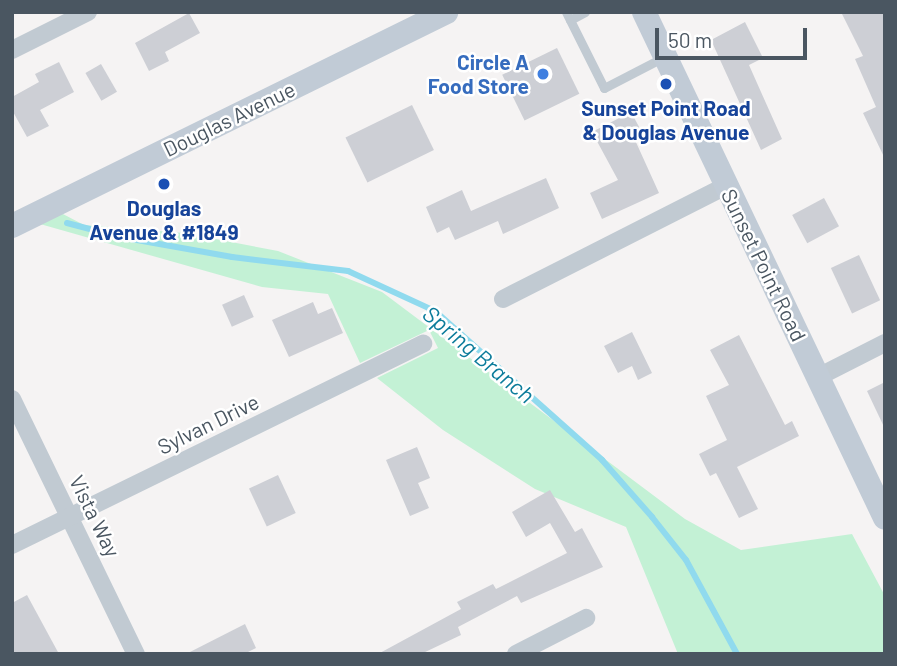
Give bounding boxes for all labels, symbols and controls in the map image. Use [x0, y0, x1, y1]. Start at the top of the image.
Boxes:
scale bar [659, 14, 811, 58]
text: 50 m [668, 27, 712, 52]
place label: Circle A Food Store [428, 49, 529, 99]
marker: Circle A Food Store [535, 66, 551, 82]
street label: Douglas Avenue [159, 76, 299, 162]
marker: Sunset Point Road & Douglas Avenue [658, 76, 674, 92]
place label: Sunset Point Road & Douglas Avenue [581, 95, 751, 145]
marker: Douglas Avenue & #1849 [156, 176, 172, 192]
street label: Sunset Point Road [716, 185, 812, 345]
place label: Douglas Avenue & #1849 [89, 195, 239, 245]
water label: Spring Branch [418, 299, 540, 409]
street label: Sylvan Drive [153, 389, 263, 459]
street label: Vista Way [64, 471, 126, 561]

